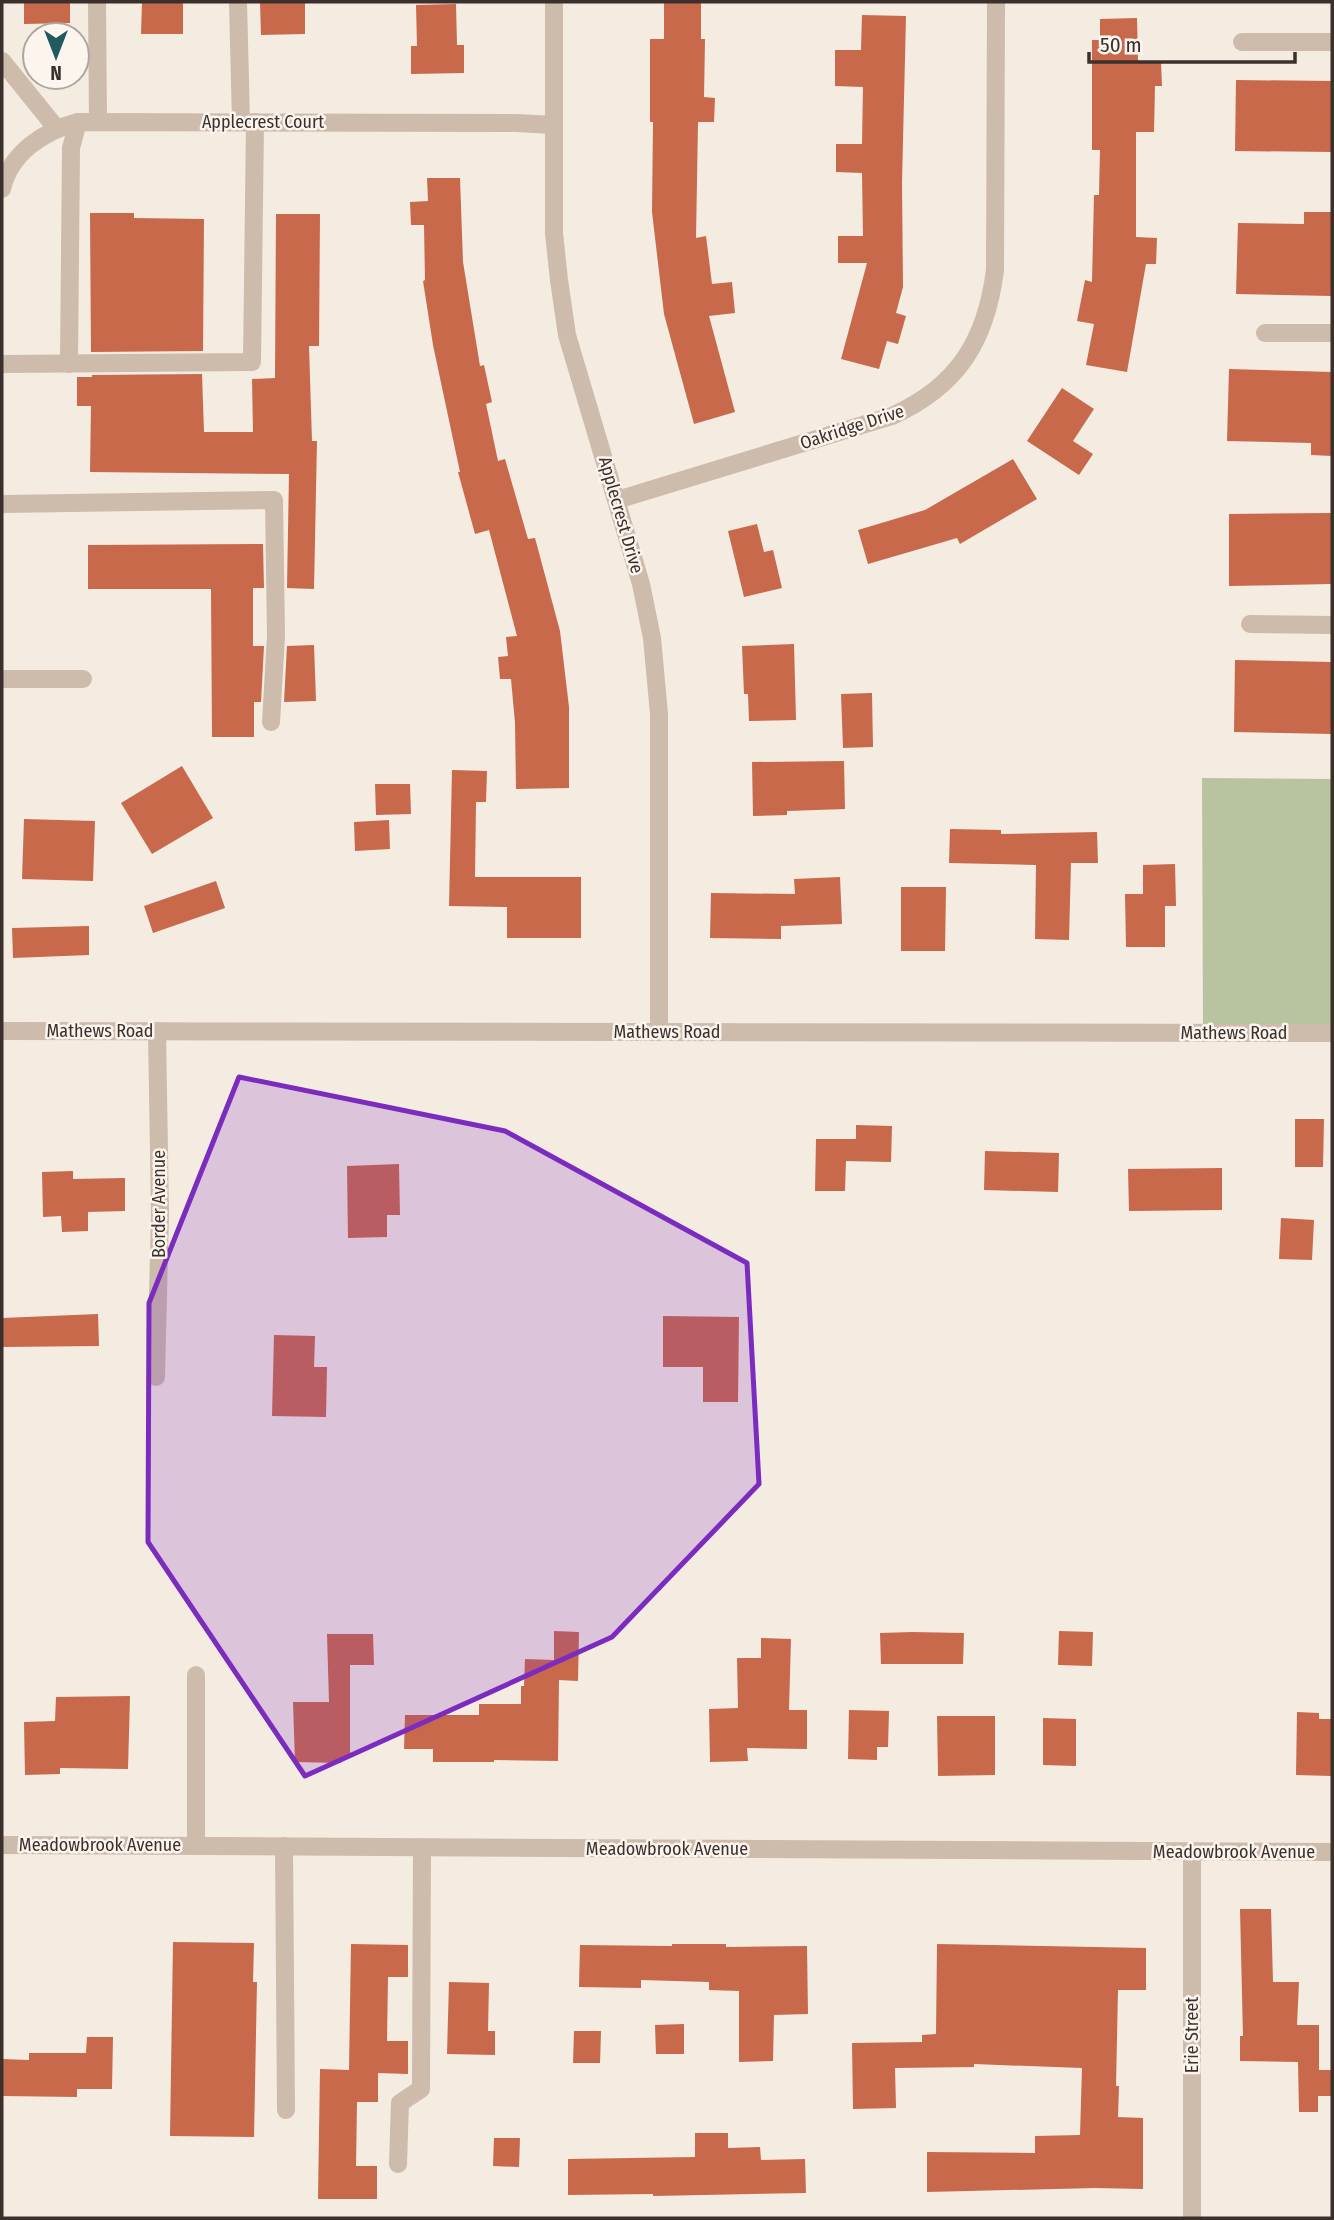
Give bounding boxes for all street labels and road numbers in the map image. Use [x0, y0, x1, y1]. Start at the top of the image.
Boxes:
street label: Applecrest Court [202, 111, 324, 133]
street label: Oakridge Drive [797, 400, 907, 454]
street label: Applecrest Drive [594, 454, 648, 576]
street label: Mathews Road [47, 1020, 153, 1042]
street label: Mathews Road [614, 1021, 720, 1043]
street label: Mathews Road [1181, 1022, 1287, 1044]
street label: Border Avenue [148, 1150, 170, 1258]
street label: Meadowbrook Avenue [19, 1834, 181, 1856]
street label: Meadowbrook Avenue [586, 1838, 748, 1860]
street label: Meadowbrook Avenue [1153, 1841, 1315, 1863]
street label: Erie Street [1181, 1997, 1203, 2073]

